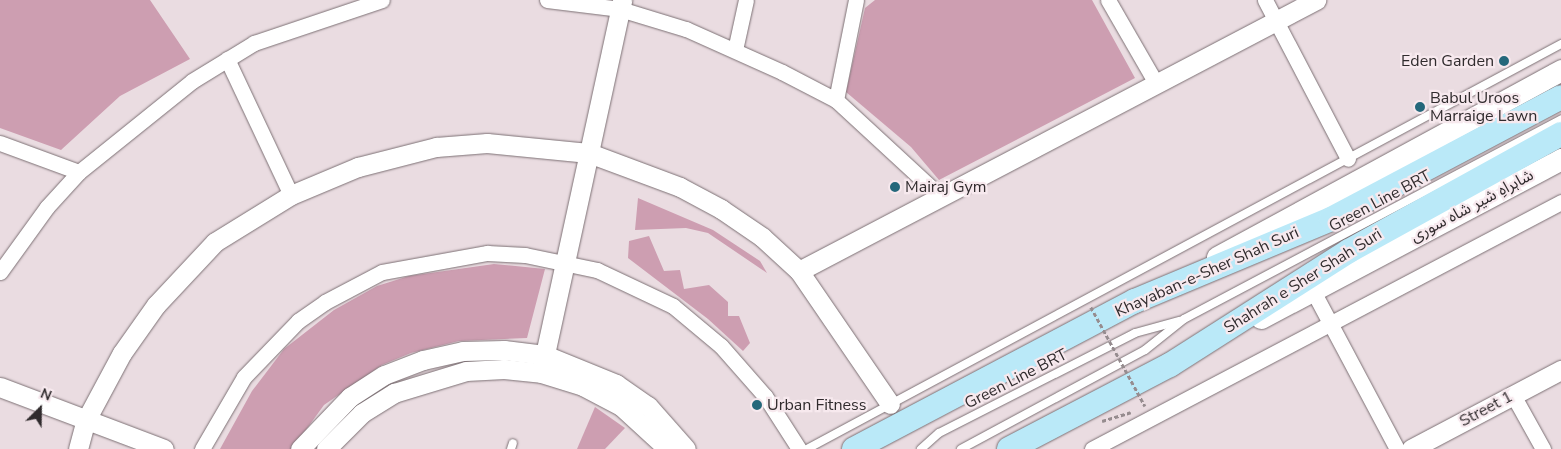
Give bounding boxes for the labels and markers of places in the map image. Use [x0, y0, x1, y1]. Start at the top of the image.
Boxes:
place label: Eden Garden [1401, 51, 1494, 71]
marker: Eden Garden [1498, 55, 1510, 67]
place label: Babul Uroos Marraige Lawn [1430, 88, 1537, 126]
marker: Babul Uroos Marraige Lawn [1414, 101, 1426, 113]
place label: Mairaj Gym [905, 177, 986, 197]
marker: Mairaj Gym [889, 181, 901, 193]
place label: Urban Fitness [767, 395, 866, 415]
marker: Urban Fitness [751, 399, 763, 411]

